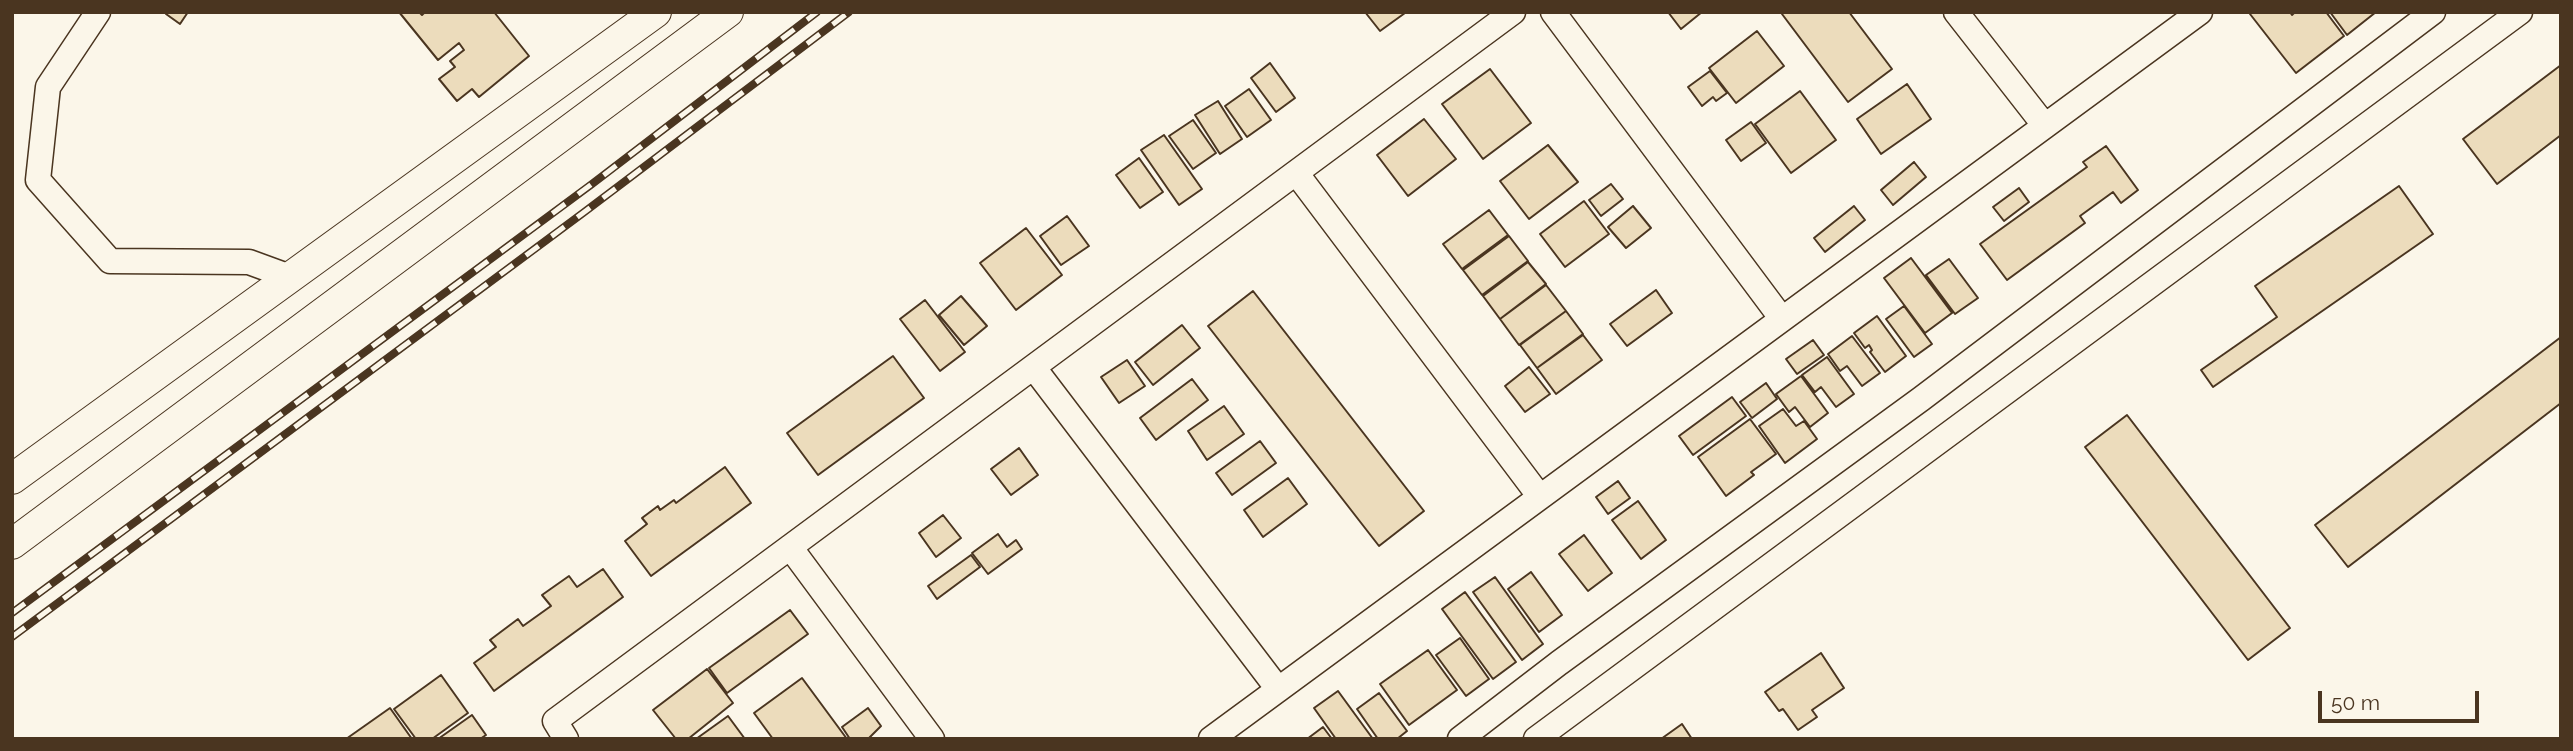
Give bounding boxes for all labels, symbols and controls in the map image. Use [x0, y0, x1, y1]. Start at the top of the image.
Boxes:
scale bar [2321, 678, 2482, 722]
text: 50 m [2331, 690, 2380, 715]

